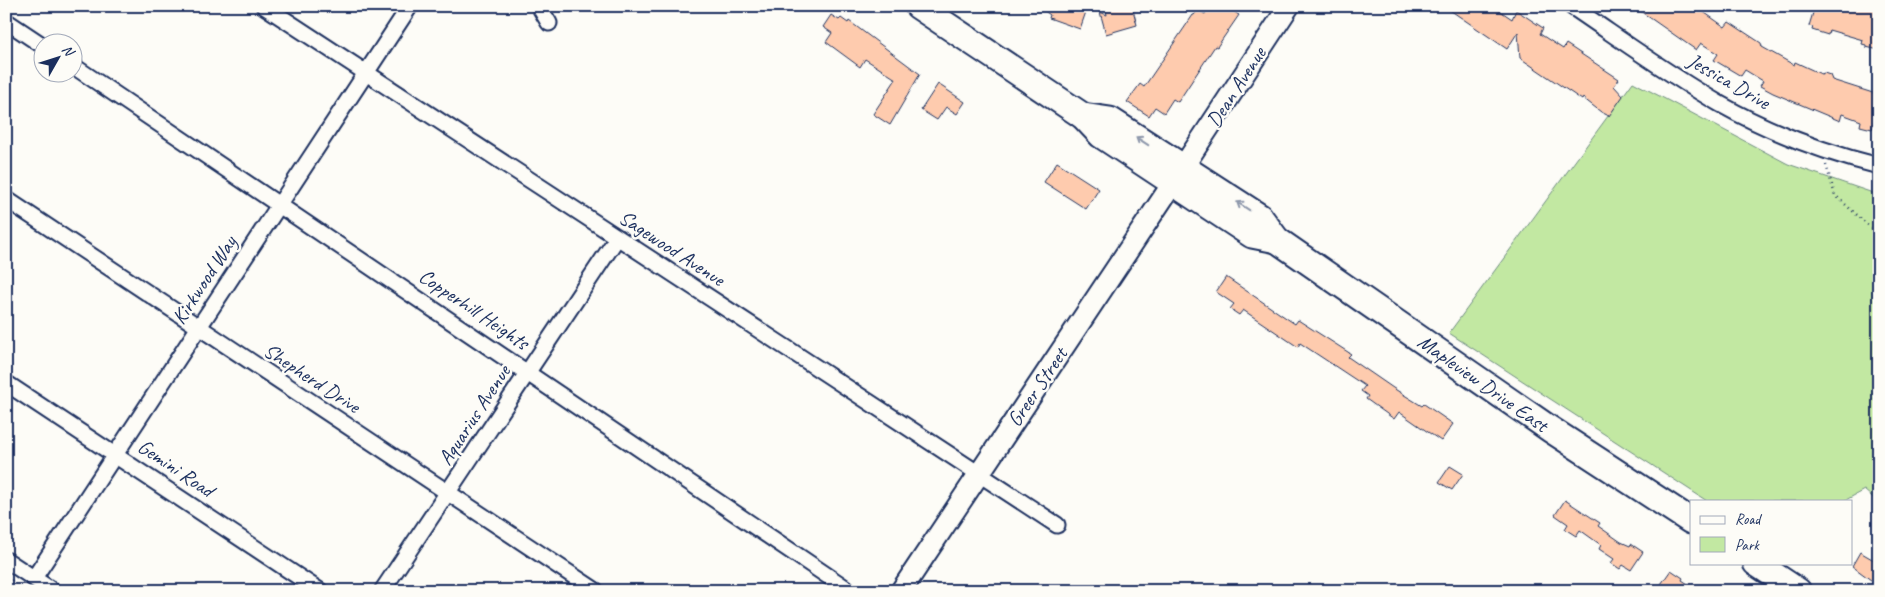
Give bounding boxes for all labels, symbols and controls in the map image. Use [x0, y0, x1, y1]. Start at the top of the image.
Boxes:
north arrow [32, 32, 82, 82]
text: N [58, 41, 79, 61]
street label: Dean Avenue [1200, 41, 1272, 132]
street label: Jessica Drive [1682, 47, 1776, 115]
one-way arrow [1135, 136, 1149, 146]
one-way arrow [1236, 201, 1250, 211]
street label: Sagewood Avenue [614, 204, 732, 293]
street label: Kirkwood Way [166, 229, 243, 329]
street label: Copperhill Heights [414, 263, 535, 356]
street label: Mapleview Drive East [1413, 328, 1555, 439]
street label: Shepherd Drive [259, 337, 367, 420]
street label: Greer Street [1001, 341, 1074, 431]
street label: Aquarius Avenue [432, 358, 517, 470]
street label: Gemini Road [133, 433, 221, 504]
legend [1690, 500, 1852, 564]
text: Road [1735, 510, 1762, 529]
text: Park [1735, 536, 1760, 555]

